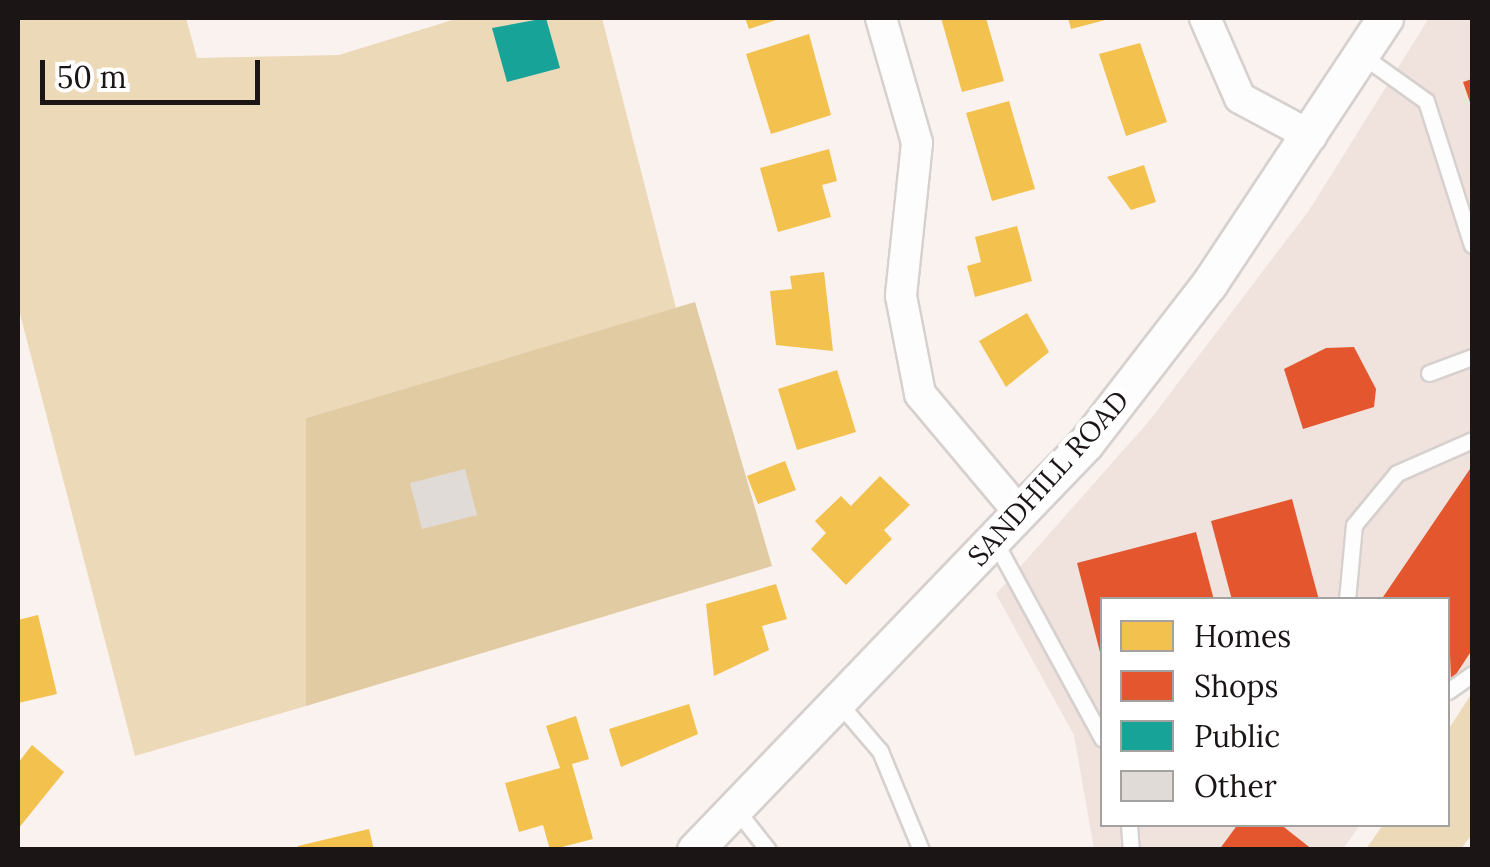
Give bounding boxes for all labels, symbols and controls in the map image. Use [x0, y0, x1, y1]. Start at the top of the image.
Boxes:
scale bar [45, 40, 265, 102]
text: 50 m [57, 58, 127, 96]
street label: SANDHILL ROAD [961, 383, 1135, 573]
legend [1100, 597, 1450, 827]
text: Homes [1194, 617, 1291, 655]
text: Shops [1194, 667, 1278, 705]
text: Public [1194, 717, 1280, 755]
text: Other [1194, 767, 1277, 805]

